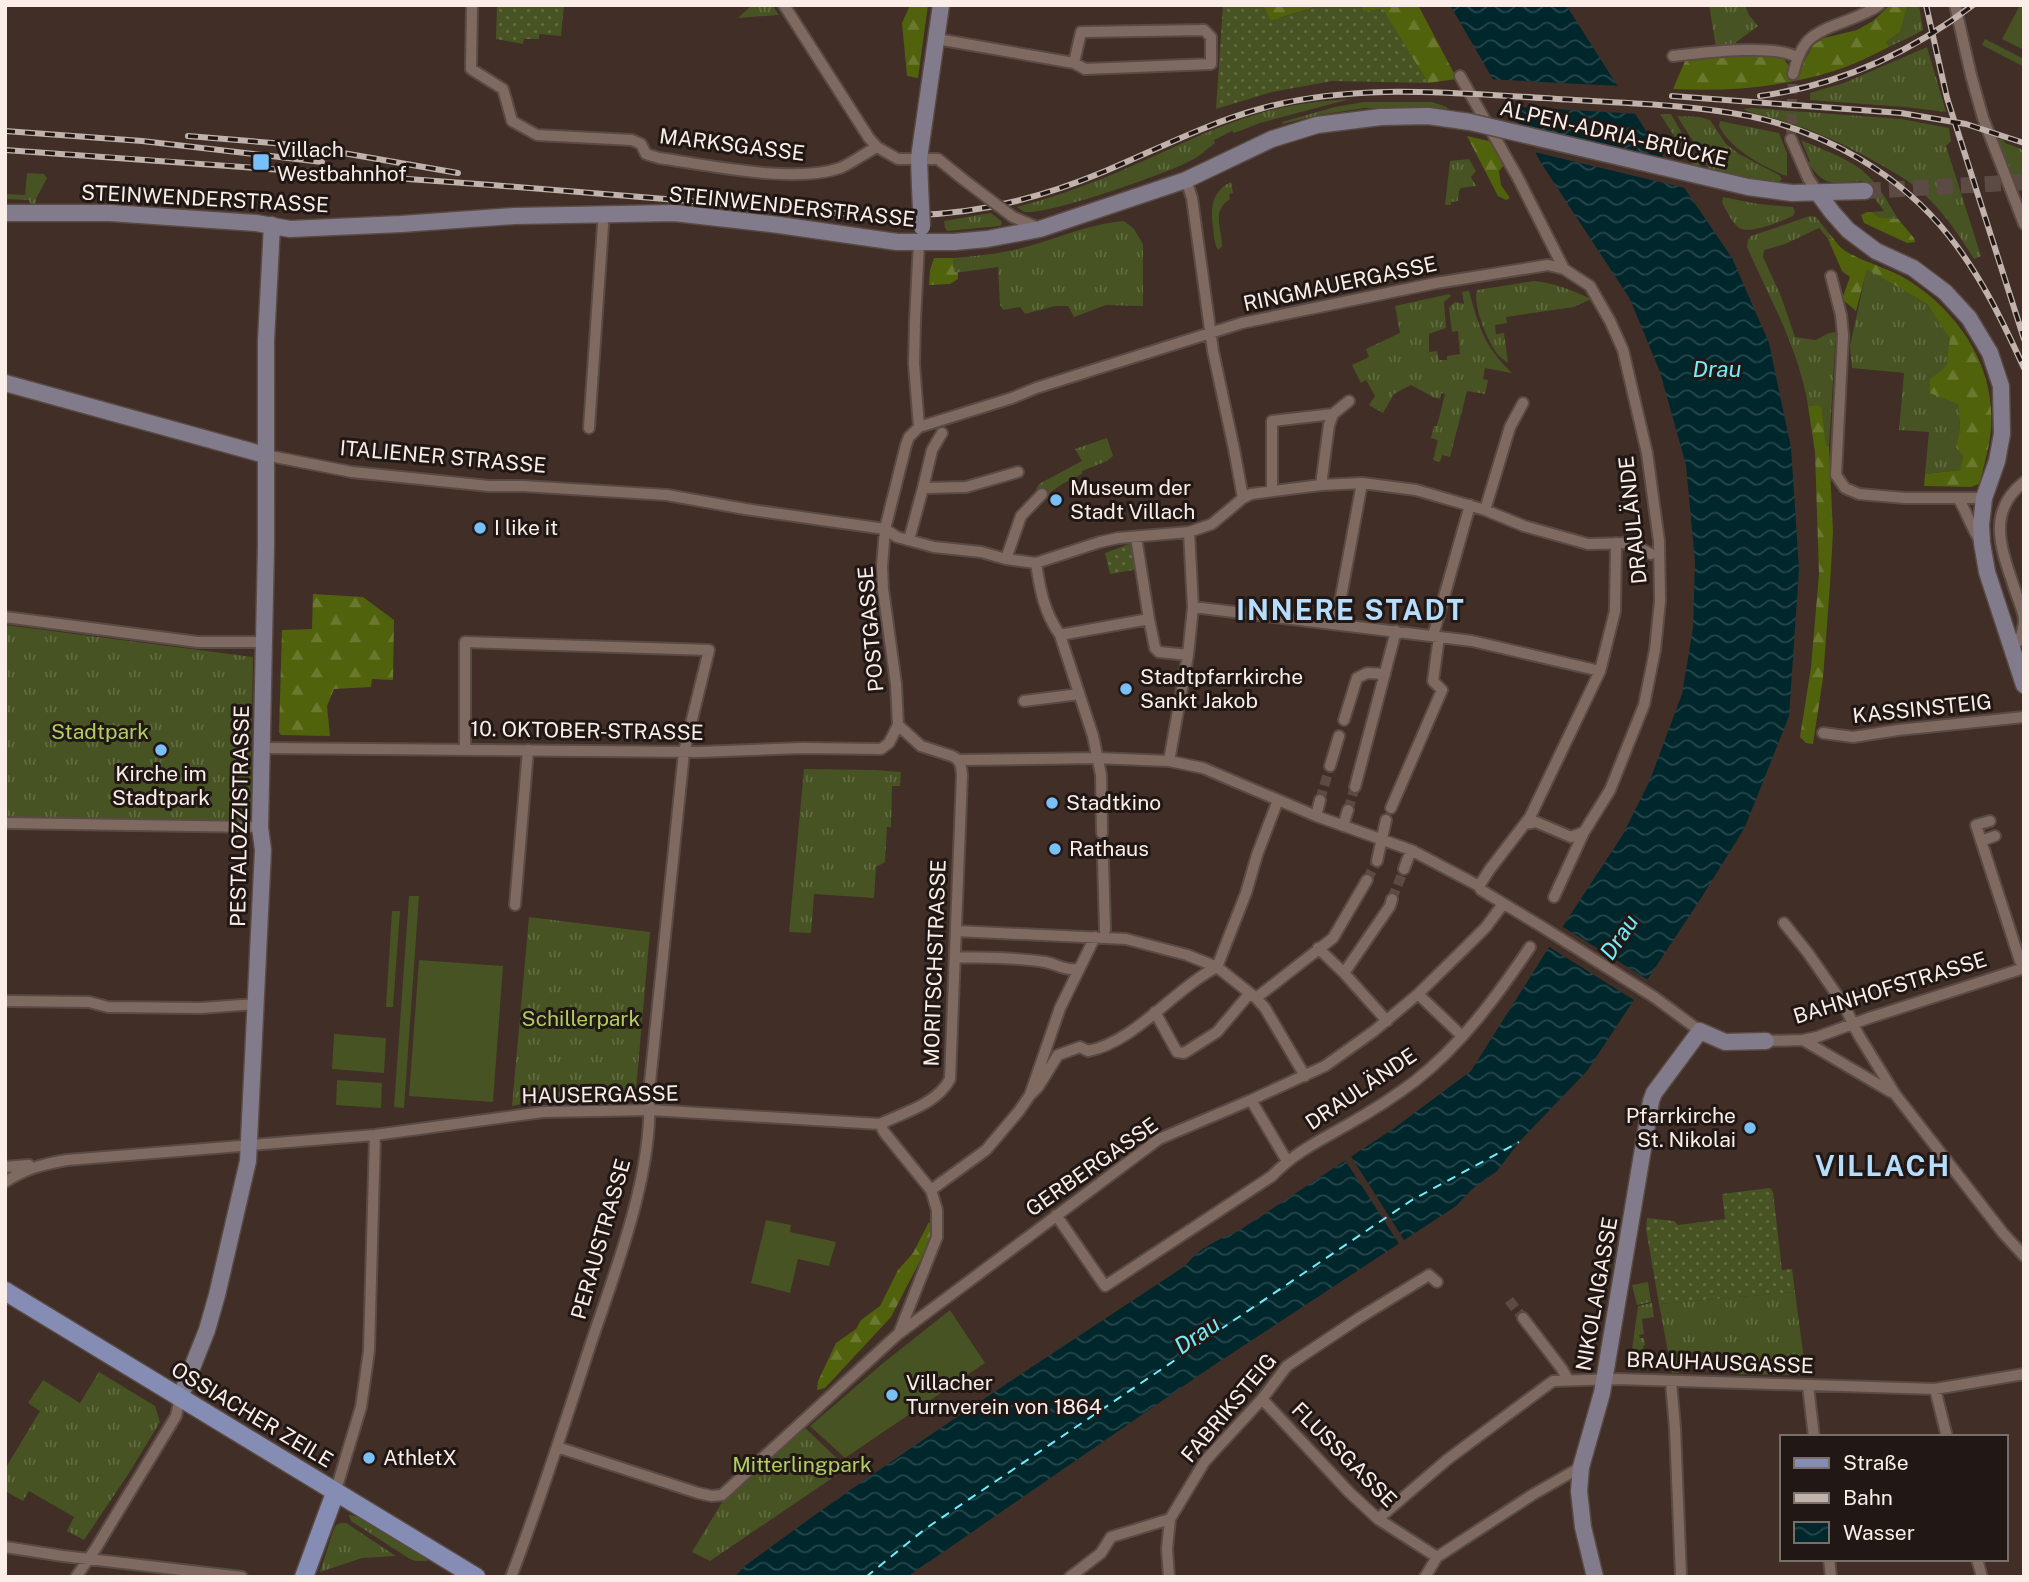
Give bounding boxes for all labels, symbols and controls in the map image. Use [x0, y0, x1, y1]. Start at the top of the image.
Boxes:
street label: ALPEN-ADRIA-BRÜCKE [1498, 95, 1731, 172]
street label: MARKSGASSE [658, 123, 806, 166]
place label: Villach Westbahnhof [277, 137, 407, 186]
marker: Villach Westbahnhof [251, 152, 271, 172]
street label: STEINWENDERSTRASSE [81, 180, 330, 217]
street label: STEINWENDERSTRASSE [667, 181, 917, 232]
street label: RINGMAUERGASSE [1241, 251, 1439, 316]
water label: Drau [1693, 355, 1741, 382]
street label: ITALIENER STRASSE [339, 435, 547, 478]
street label: DRAULÄNDE [1613, 455, 1652, 585]
place label: Museum der Stadt Villach [1070, 475, 1195, 524]
marker: Museum der Stadt Villach [1048, 492, 1064, 508]
place label: I like it [494, 515, 558, 540]
marker: I like it [472, 520, 488, 536]
street label: POSTGASSE [853, 565, 888, 693]
district label: INNERE STADT [1236, 593, 1466, 626]
place label: Stadtpfarrkirche Sankt Jakob [1140, 664, 1303, 713]
marker: Stadtpfarrkirche Sankt Jakob [1118, 681, 1134, 697]
street label: KASSINSTEIG [1851, 689, 1993, 728]
street label: PESTALOZZISTRASSE [225, 705, 254, 927]
street label: 10. OKTOBER-STRASSE [470, 716, 704, 745]
park label: Stadtpark [51, 719, 149, 744]
marker: Kirche im Stadtpark [153, 742, 169, 758]
place label: Kirche im Stadtpark [112, 761, 210, 810]
place label: Stadtkino [1066, 790, 1161, 815]
marker: Stadtkino [1044, 795, 1060, 811]
place label: Rathaus [1069, 836, 1149, 861]
marker: Rathaus [1047, 841, 1063, 857]
street label: MORITSCHSTRASSE [918, 859, 951, 1067]
water label: Drau [1594, 909, 1643, 965]
street label: BAHNHOFSTRASSE [1790, 946, 1990, 1029]
park label: Schillerpark [522, 1006, 641, 1031]
street label: DRAULÄNDE [1300, 1042, 1421, 1135]
street label: HAUSERGASSE [521, 1081, 679, 1108]
place label: Pfarrkirche St. Nikolai [1626, 1103, 1736, 1152]
street label: GERBERGASSE [1021, 1112, 1163, 1221]
marker: Pfarrkirche St. Nikolai [1742, 1120, 1758, 1136]
district label: VILLACH [1815, 1149, 1951, 1182]
street label: PERAUSTRASSE [566, 1156, 635, 1322]
street label: NIKOLAIGASSE [1571, 1215, 1622, 1373]
water label: Drau [1169, 1310, 1225, 1359]
street label: BRAUHAUSGASSE [1626, 1347, 1814, 1378]
street label: FABRIKSTEIG [1176, 1348, 1282, 1467]
street label: OSSIACHER ZEILE [167, 1356, 338, 1473]
place label: Villacher Turnverein von 1864 [906, 1370, 1102, 1419]
marker: Villacher Turnverein von 1864 [884, 1387, 900, 1403]
street label: FLUSSGASSE [1287, 1397, 1402, 1512]
legend [1780, 1435, 2008, 1561]
place label: AthletX [383, 1445, 457, 1470]
marker: AthletX [361, 1450, 377, 1466]
text: Straße [1843, 1450, 1909, 1475]
park label: Mitterlingpark [732, 1452, 872, 1477]
text: Bahn [1843, 1485, 1893, 1510]
text: Wasser [1843, 1520, 1915, 1545]

